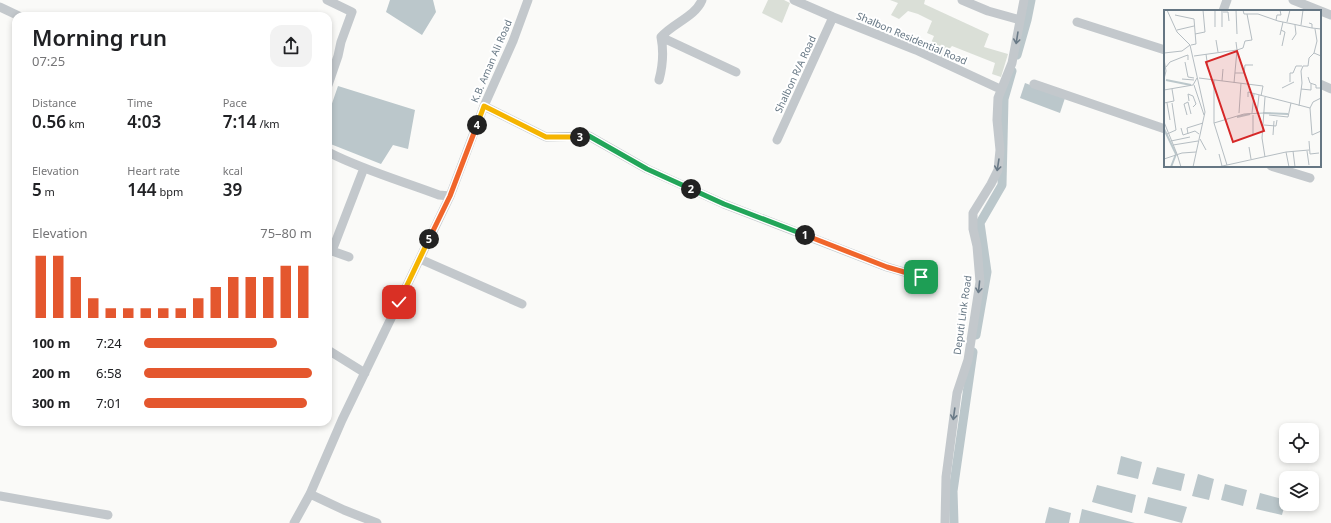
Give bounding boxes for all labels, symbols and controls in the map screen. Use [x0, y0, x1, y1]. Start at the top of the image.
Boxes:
street label: Shalbon Residential Road [854, 8, 970, 68]
inset map [1164, 10, 1321, 167]
street label: K.B. Aman Ali Road [467, 17, 515, 105]
text: Morning run [32, 22, 167, 52]
button: share [270, 25, 312, 67]
one-way arrow [1013, 31, 1021, 44]
street label: Shalbon R/A Road [771, 33, 819, 115]
text: 07:25 [32, 52, 65, 70]
text: Distance [32, 95, 77, 110]
text: Time [127, 95, 153, 110]
text: Pace [223, 95, 247, 110]
text: 0.56 [32, 110, 66, 133]
text: 4:03 [127, 110, 161, 133]
text: 7:14 [223, 110, 257, 133]
pin: 4 [467, 115, 487, 135]
text: km [66, 116, 85, 131]
text: /km [257, 116, 280, 131]
text: 4 [474, 117, 480, 132]
pin: 3 [570, 127, 590, 147]
text: 3 [577, 129, 583, 144]
one-way arrow [994, 158, 1002, 171]
text: Elevation [32, 163, 79, 178]
text: Heart rate [127, 163, 180, 178]
text: kcal [223, 163, 243, 178]
text: 5 [32, 178, 42, 201]
text: 144 [127, 178, 157, 201]
text: 39 [223, 178, 242, 201]
pin: 2 [681, 179, 701, 199]
text: 2 [688, 181, 694, 196]
text: m [42, 184, 55, 199]
text: bpm [157, 184, 183, 199]
text: Elevation [32, 224, 88, 242]
text: 75–80 m [260, 224, 312, 242]
pin: 1 [795, 225, 815, 245]
text: 1 [802, 227, 808, 242]
pin: 5 [419, 229, 439, 249]
text: 5 [426, 231, 432, 246]
pin [904, 260, 938, 294]
icon: arrive [910, 266, 932, 288]
street label: Deputi Link Road [949, 274, 975, 356]
one-way arrow [975, 280, 983, 293]
pin [382, 285, 416, 319]
icon: check [388, 291, 410, 313]
text: 100 m [32, 334, 70, 352]
text: 7:24 [96, 334, 122, 352]
text: 200 m [32, 364, 70, 382]
text: 6:58 [96, 364, 122, 382]
text: 300 m [32, 394, 70, 412]
text: 7:01 [96, 394, 122, 412]
one-way arrow [950, 408, 958, 421]
map controls [1279, 423, 1319, 511]
button: locate [1279, 423, 1319, 463]
button: layers [1279, 471, 1319, 511]

